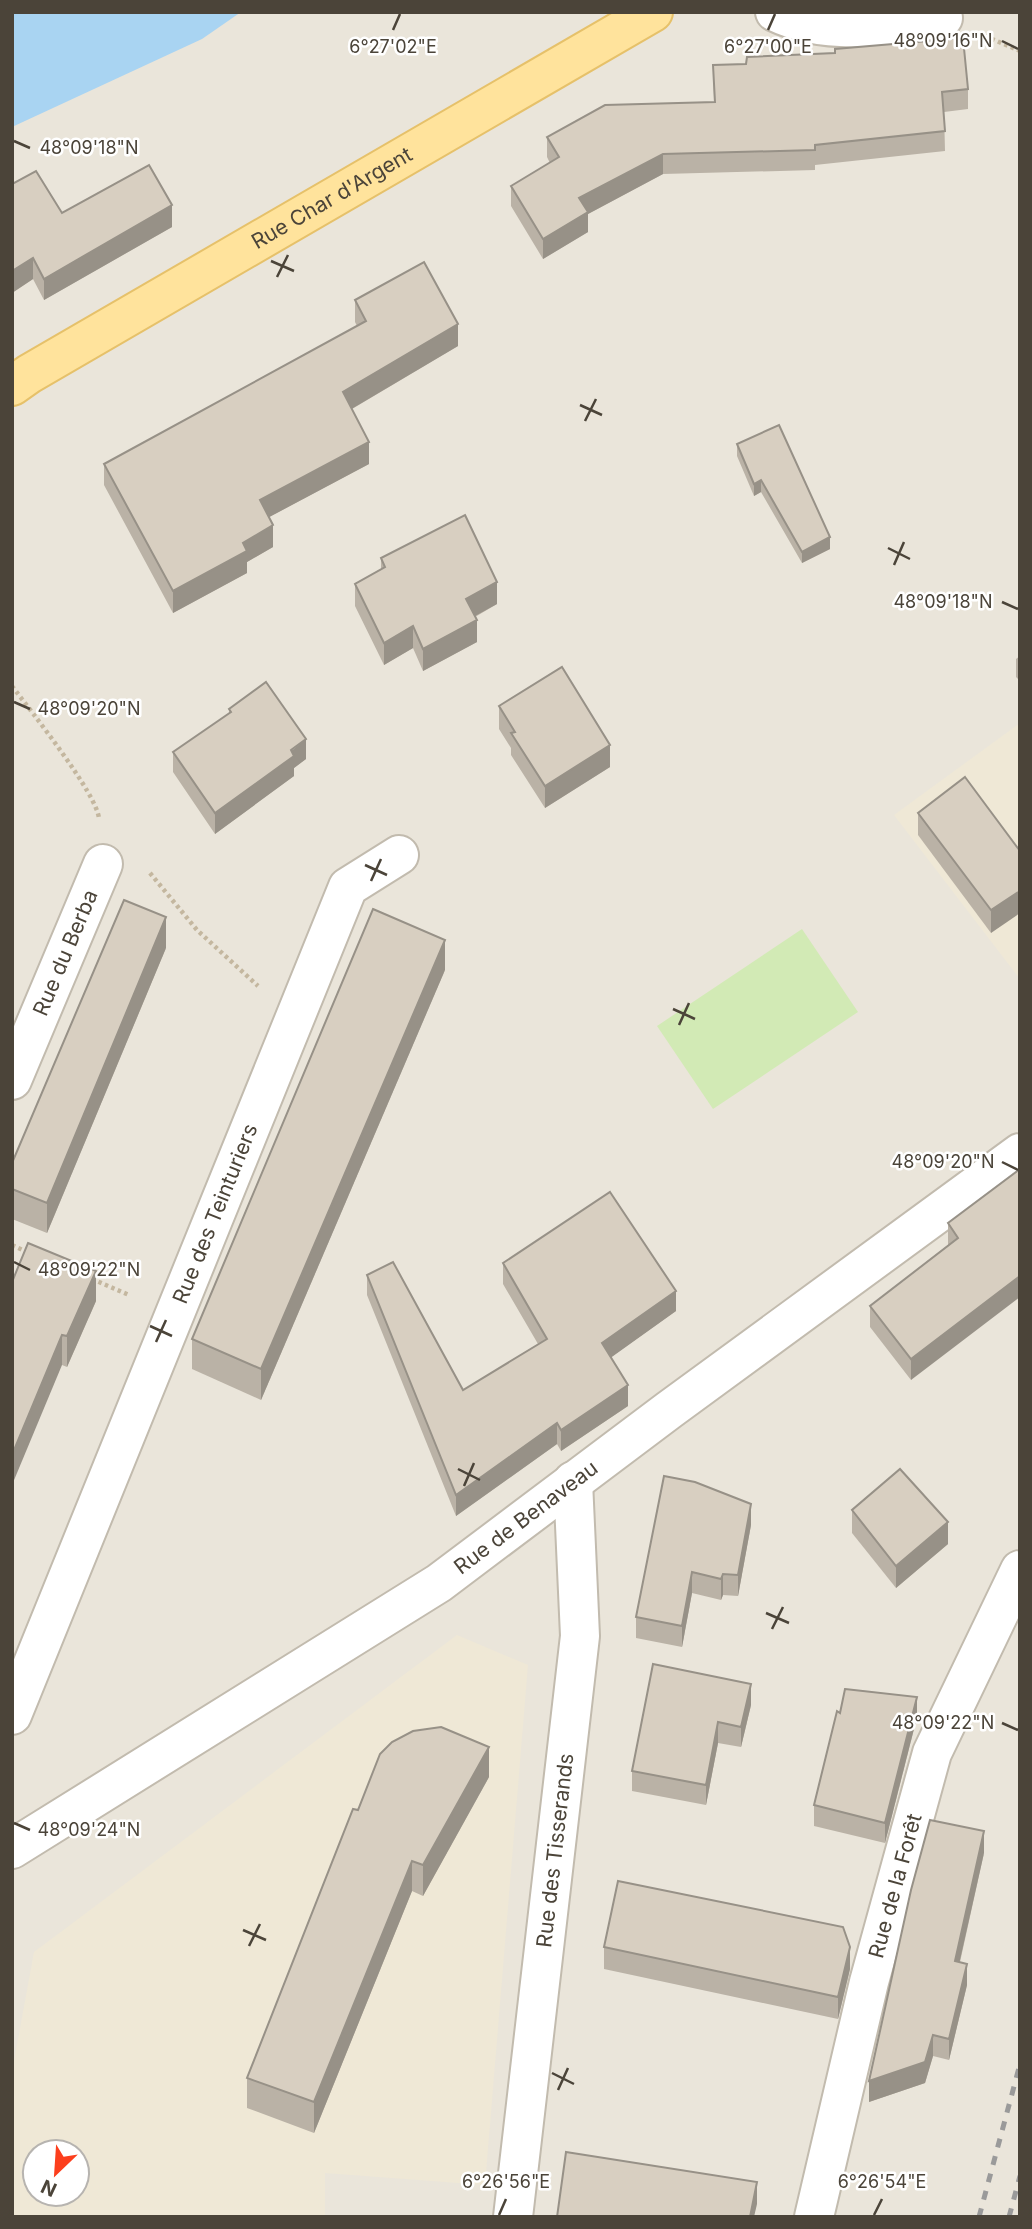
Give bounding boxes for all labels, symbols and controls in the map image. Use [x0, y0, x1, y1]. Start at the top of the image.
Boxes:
text: 48°09'16"N [893, 30, 993, 51]
text: 6°27'02"E [349, 36, 437, 57]
text: 6°27'00"E [724, 36, 812, 57]
text: 48°09'18"N [39, 137, 139, 158]
street label: Rue Char d'Argent [247, 141, 417, 254]
text: 48°09'18"N [893, 591, 993, 612]
text: 48°09'20"N [38, 698, 140, 719]
street label: Rue du Berba [28, 886, 103, 1019]
street label: Rue des Teinturiers [167, 1120, 263, 1307]
text: 48°09'20"N [892, 1151, 994, 1172]
text: 48°09'22"N [38, 1259, 140, 1280]
street label: Rue de Benaveau [449, 1455, 602, 1579]
text: 48°09'22"N [892, 1712, 994, 1733]
street label: Rue des Tisserands [531, 1752, 578, 1949]
street label: Rue de la Forêt [863, 1811, 927, 1961]
text: 48°09'24"N [38, 1819, 140, 1840]
north arrow [21, 2138, 91, 2208]
text: 6°26'56"E [462, 2171, 550, 2192]
text: 6°26'54"E [838, 2171, 926, 2192]
text: N [38, 2174, 60, 2201]

